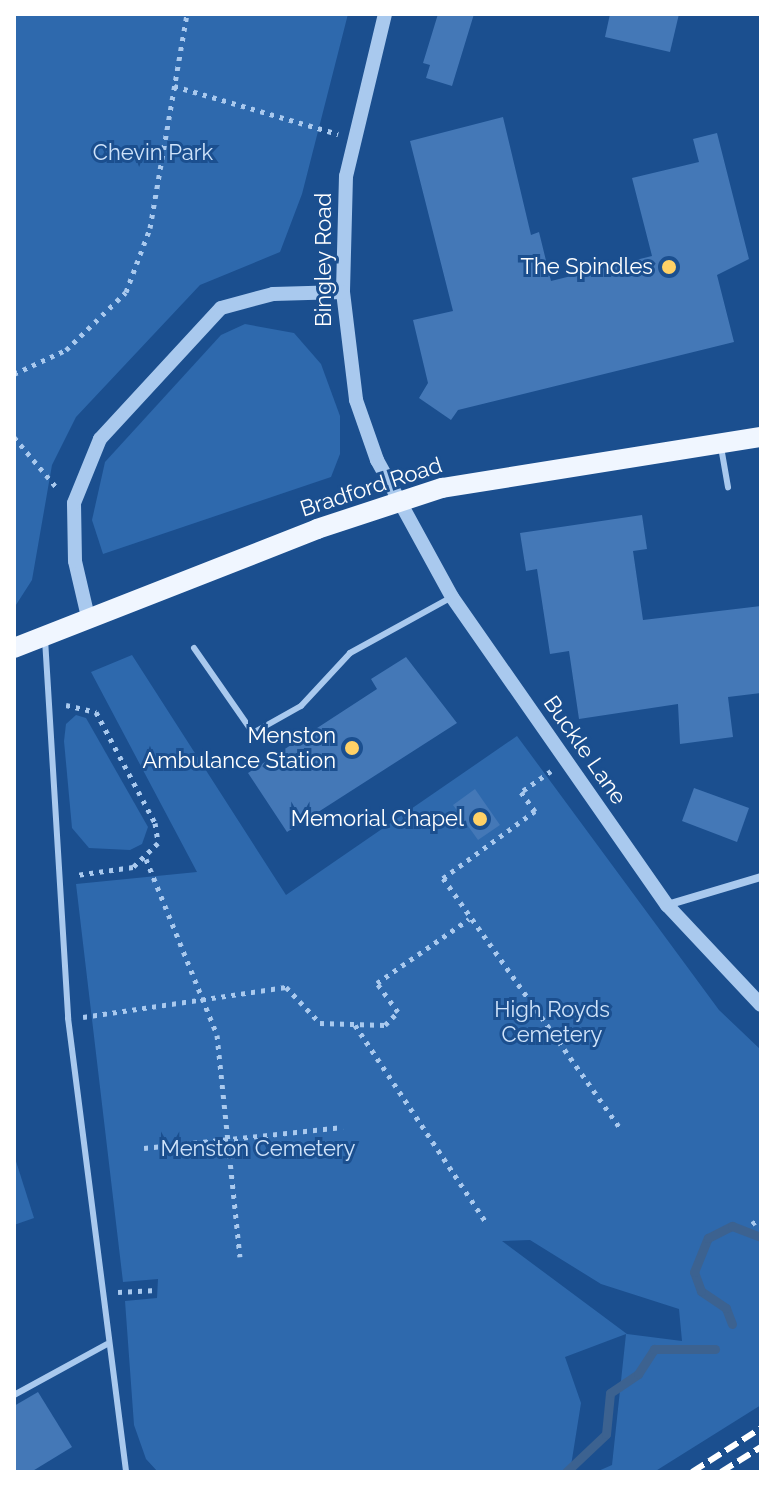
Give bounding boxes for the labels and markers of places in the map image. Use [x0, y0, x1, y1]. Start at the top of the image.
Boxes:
place label: The Spindles [520, 254, 653, 280]
marker: The Spindles [660, 258, 678, 276]
place label: Menston Ambulance Station [142, 722, 336, 774]
marker: Menston Ambulance Station [343, 739, 361, 757]
place label: Memorial Chapel [290, 806, 464, 832]
marker: Memorial Chapel [471, 810, 489, 828]

